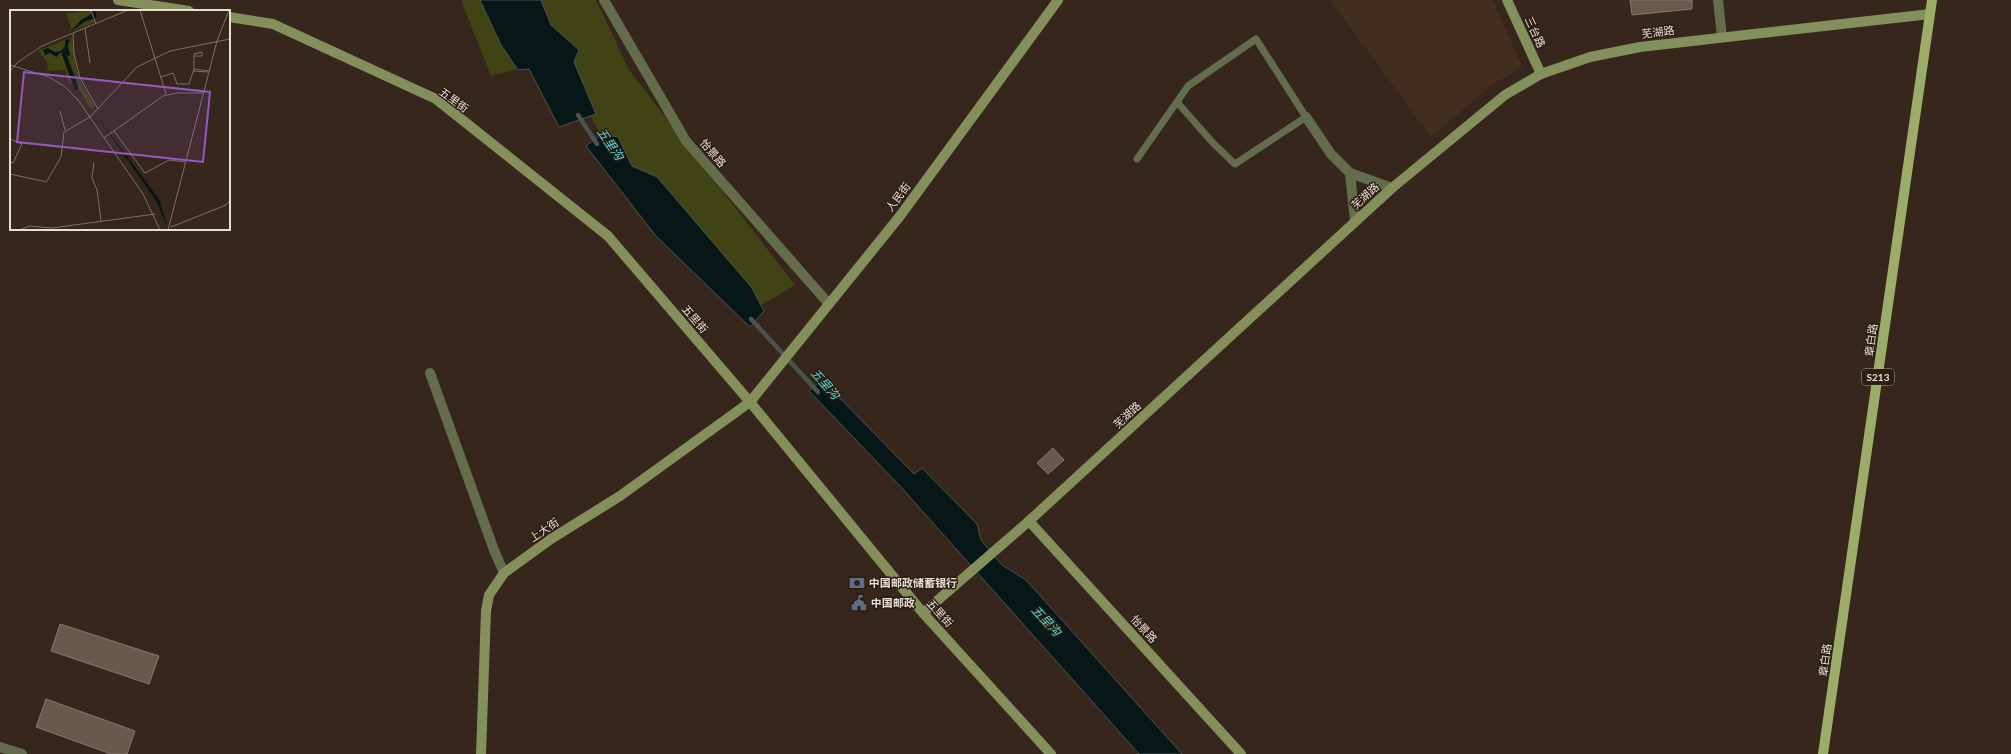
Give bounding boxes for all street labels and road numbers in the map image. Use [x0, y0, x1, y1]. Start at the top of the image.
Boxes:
street label: 三台路 [1523, 14, 1548, 49]
street label: 芜湖路 [1641, 23, 1675, 40]
street label: 五里街 [437, 85, 471, 115]
street label: 怡景路 [698, 136, 729, 169]
street label: 人民街 [882, 180, 913, 214]
street label: 芜湖路 [1348, 180, 1381, 211]
street label: 五里街 [680, 302, 711, 335]
street label: 章白路 [1862, 323, 1879, 357]
road number: S213 [1862, 369, 1894, 385]
street label: 芜湖路 [1110, 399, 1143, 431]
street label: 上大街 [526, 515, 561, 544]
street label: 五里街 [925, 596, 956, 629]
street label: 怡景路 [1129, 612, 1160, 645]
street label: 章白路 [1816, 643, 1833, 677]

